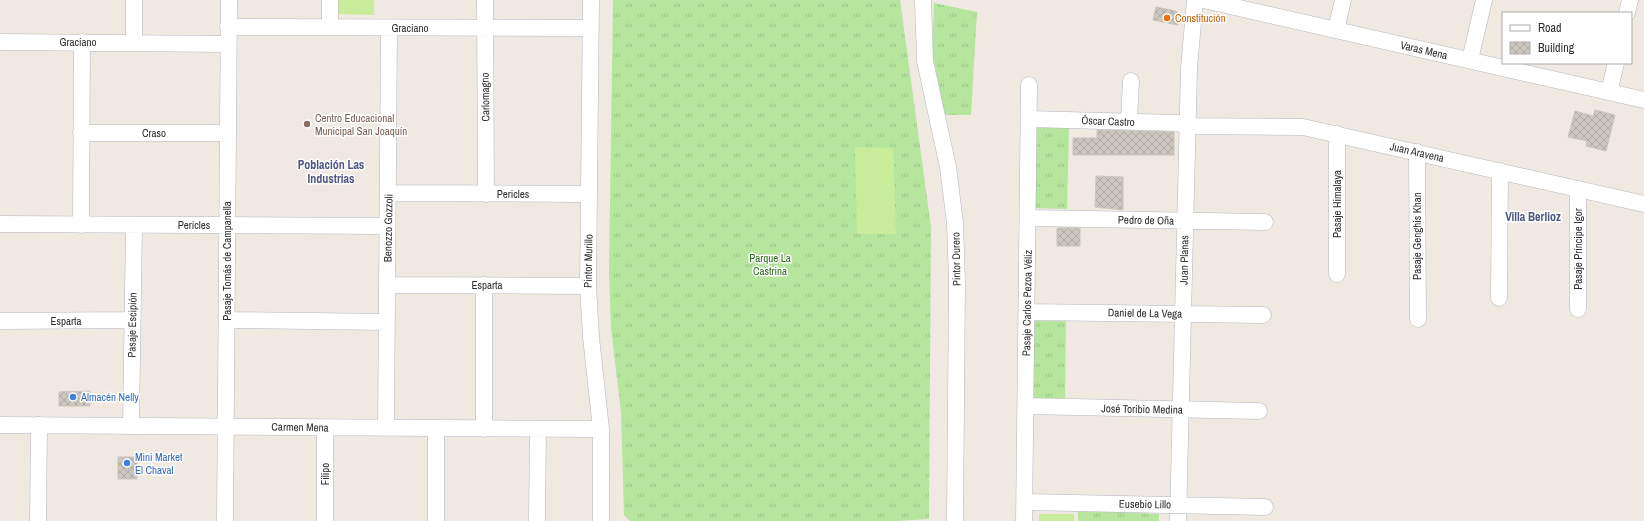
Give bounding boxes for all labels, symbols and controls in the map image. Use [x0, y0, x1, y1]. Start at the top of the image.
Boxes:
place label: Constitución [1175, 11, 1226, 25]
legend [1502, 12, 1632, 64]
marker: Constitución [1162, 13, 1172, 23]
text: Road [1538, 20, 1562, 36]
street label: Graciano [391, 21, 429, 35]
street label: Graciano [59, 35, 97, 49]
street label: Varas Mena [1399, 38, 1449, 62]
text: Building [1538, 40, 1575, 56]
street label: Carlomagno [478, 72, 492, 122]
place label: Centro Educacional Municipal San Joaquín [315, 111, 407, 138]
street label: Óscar Castro [1081, 113, 1135, 129]
marker: Centro Educacional Municipal San Joaquín [302, 119, 312, 129]
street label: Craso [142, 126, 166, 140]
street label: Juan Aravena [1389, 139, 1445, 165]
district label: Población Las Industrias [298, 157, 365, 187]
street label: Pasaje Himalaya [1330, 170, 1344, 238]
street label: Pericles [497, 187, 530, 201]
street label: Pasaje Genghis Khan [1410, 192, 1424, 280]
street label: Benozzo Gozzoli [380, 194, 396, 262]
street label: Pasaje Tomás de Campanella [220, 201, 234, 321]
street label: Pasaje Príncipe Igor [1571, 208, 1585, 290]
district label: Villa Berlioz [1505, 209, 1561, 225]
street label: Pedro de Oña [1118, 213, 1174, 227]
street label: Pericles [178, 218, 211, 232]
street label: Pintor Durero [949, 232, 963, 286]
street label: Pintor Murillo [581, 234, 595, 288]
street label: Juan Planas [1177, 235, 1191, 285]
street label: Pasaje Carlos Pezoa Véliz [1019, 249, 1035, 356]
park label: Parque La Castrina [749, 251, 791, 278]
street label: Esparta [471, 278, 503, 292]
street label: Pasaje Escipión [124, 292, 140, 358]
street label: Daniel de La Vega [1108, 305, 1182, 321]
street label: Esparta [50, 314, 82, 328]
place label: Almacén Nelly [80, 390, 139, 404]
marker: Almacén Nelly [68, 392, 78, 402]
street label: José Toribio Medina [1101, 401, 1183, 417]
street label: Carmen Mena [271, 420, 329, 434]
place label: Mini Market El Chaval [135, 450, 183, 477]
marker: Mini Market El Chaval [122, 458, 132, 468]
street label: Filipo [318, 463, 332, 485]
street label: Eusebio Lillo [1119, 497, 1171, 511]

